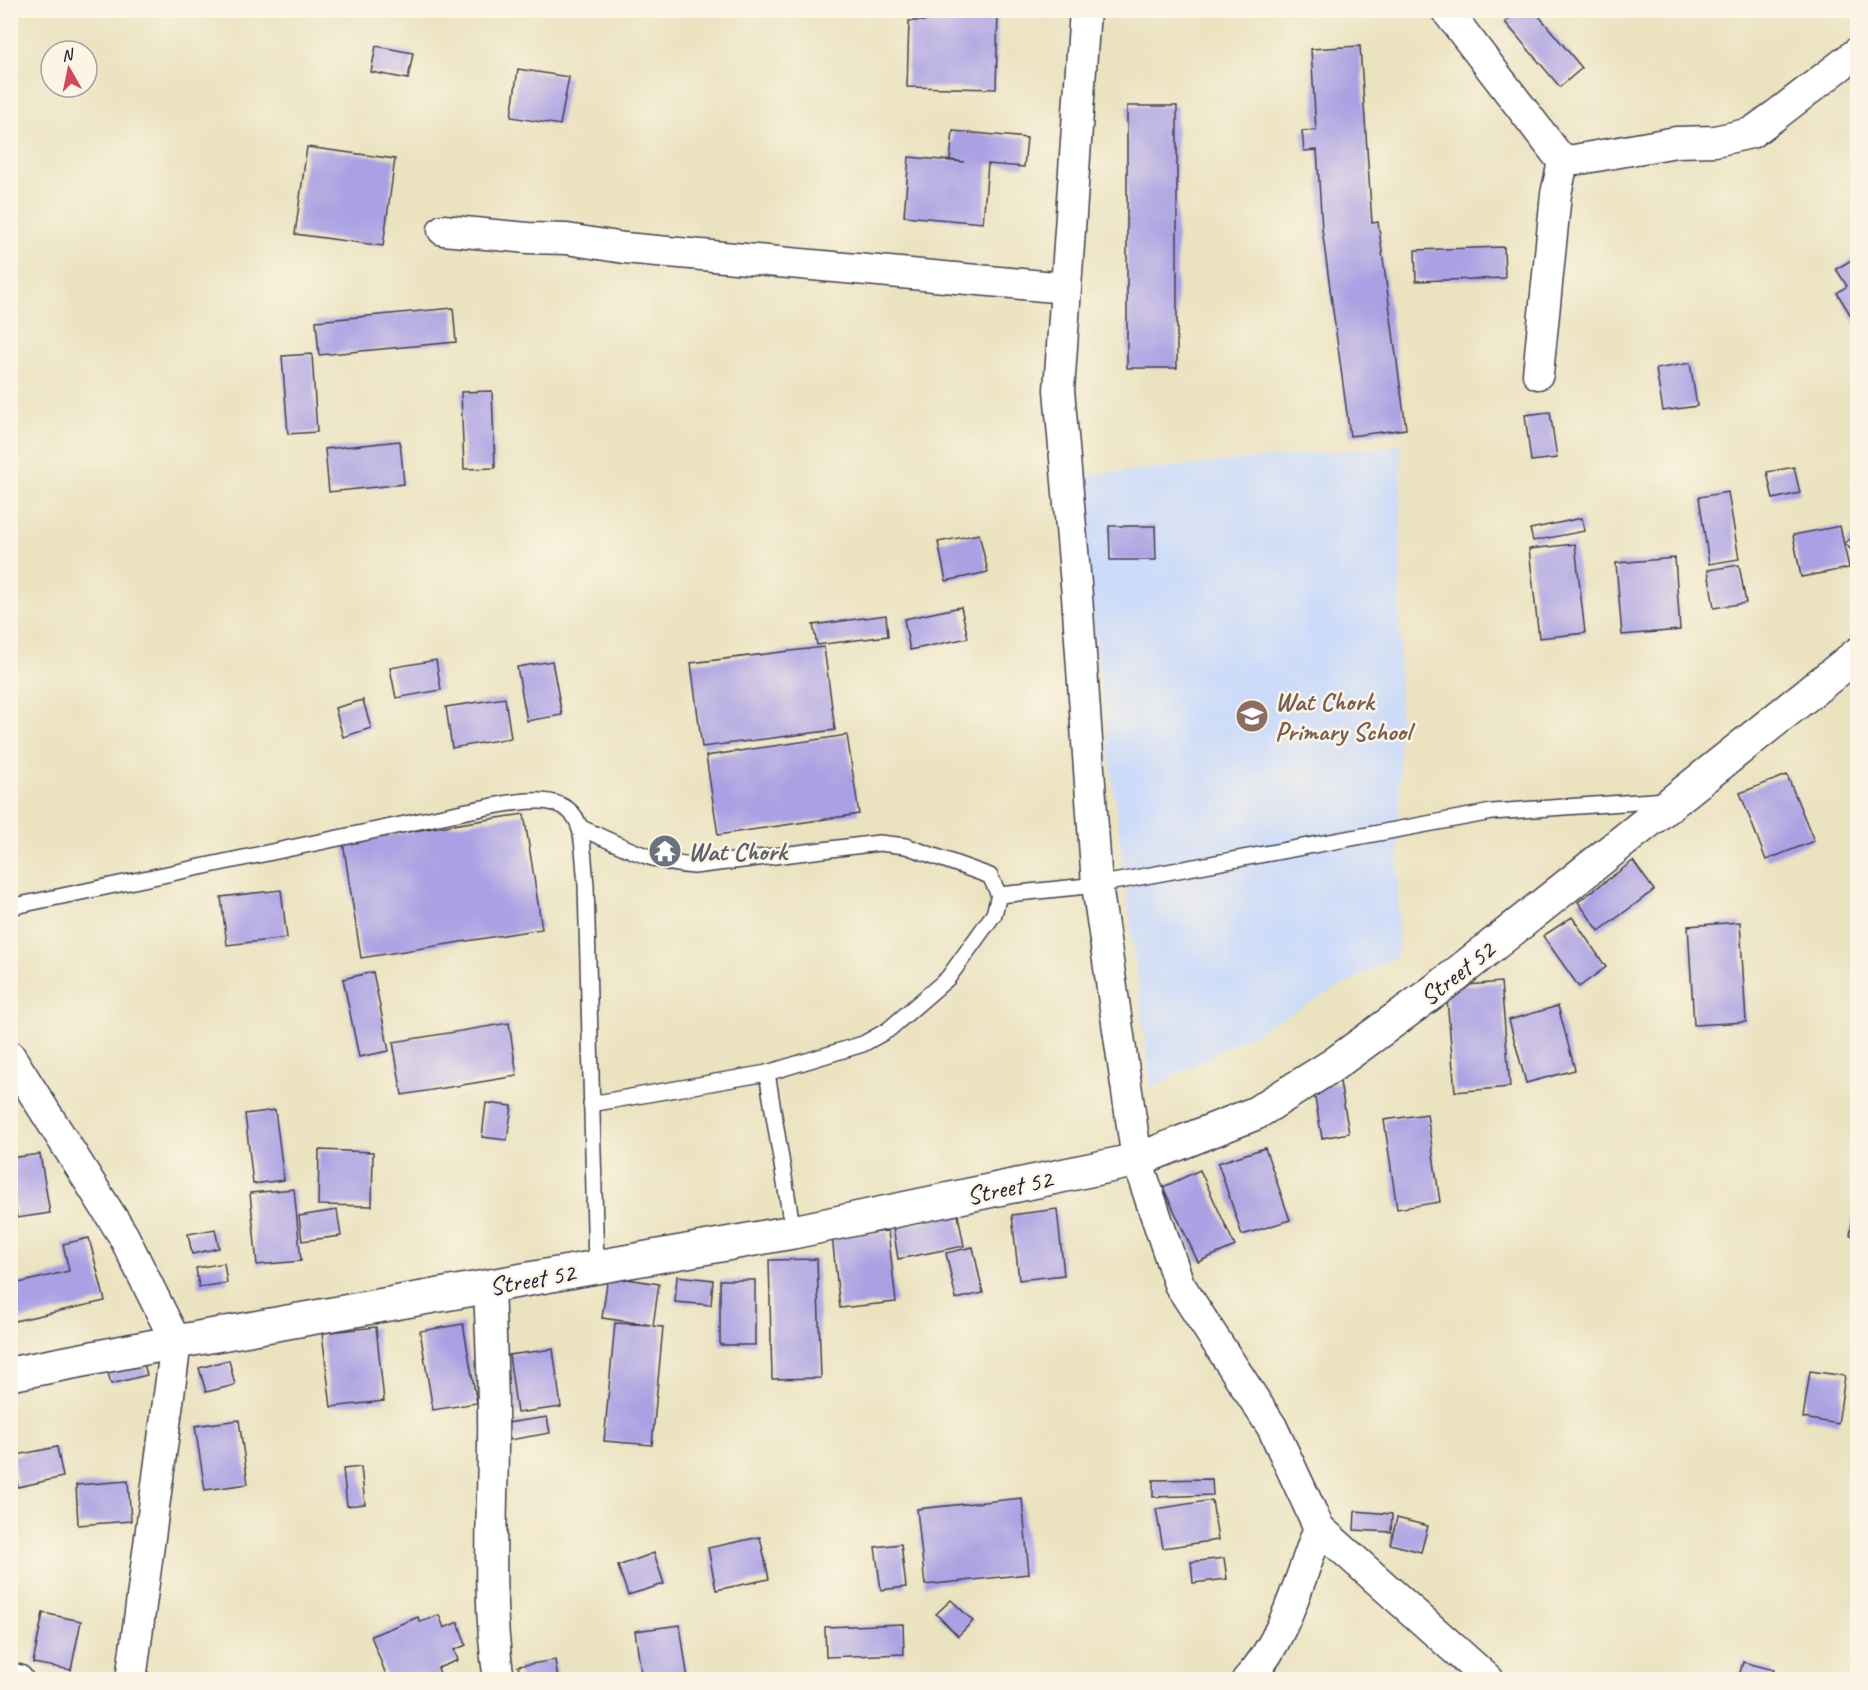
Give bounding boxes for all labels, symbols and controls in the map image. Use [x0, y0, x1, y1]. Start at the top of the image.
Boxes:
north arrow [39, 39, 99, 99]
text: N [60, 44, 76, 66]
place label: Wat Chork Primary School [1275, 685, 1416, 748]
school or university icon: Wat Chork Primary School [1234, 698, 1270, 734]
temple icon: Wat Chork [647, 833, 683, 869]
place label: Wat Chork [688, 835, 789, 868]
street label: Street 52 [1413, 932, 1503, 1013]
street label: Street 52 [963, 1162, 1057, 1213]
street label: Street 52 [487, 1255, 580, 1303]

